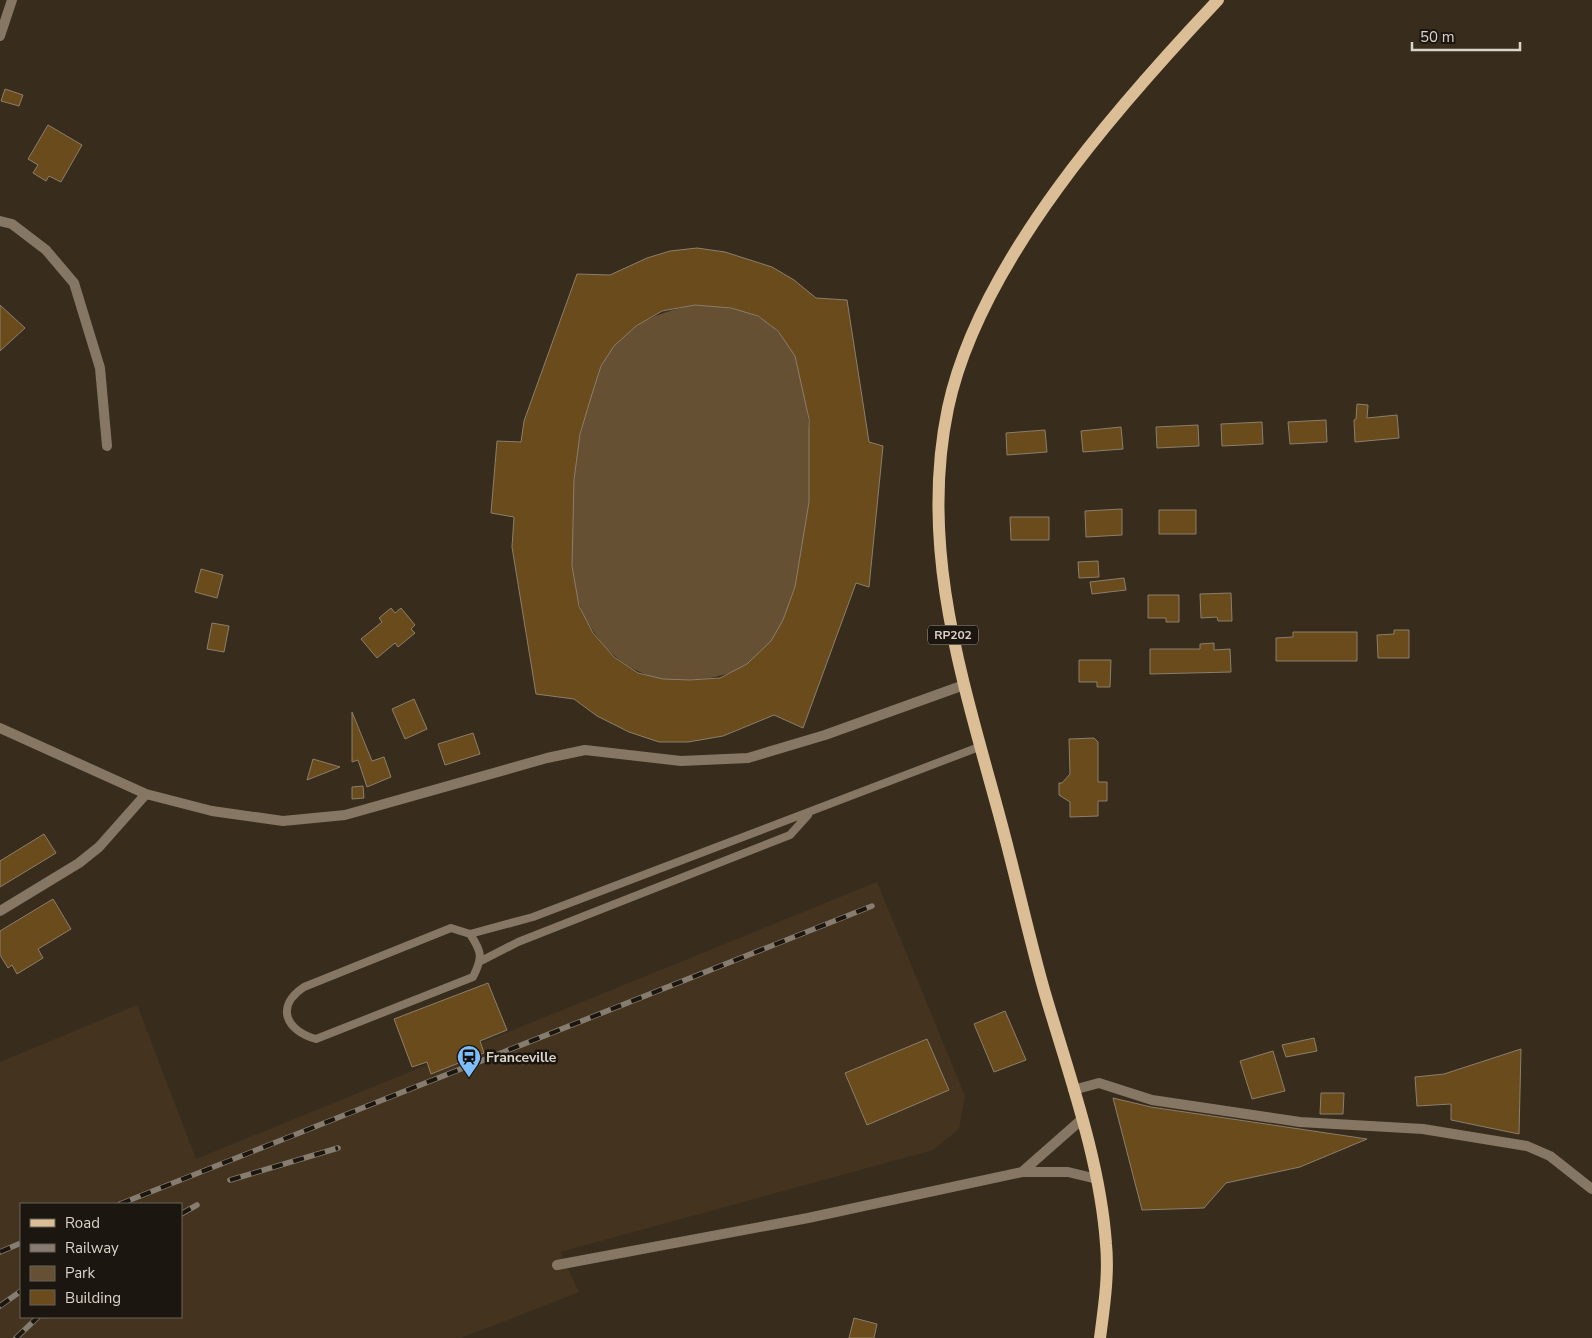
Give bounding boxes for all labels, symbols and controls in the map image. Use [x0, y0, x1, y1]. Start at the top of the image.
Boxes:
scale bar [1412, 20, 1520, 52]
text: 50 m [1420, 27, 1455, 47]
road number: RP202 [928, 626, 978, 644]
station icon: Franceville [456, 1044, 482, 1078]
place label: Franceville [486, 1048, 557, 1067]
legend [20, 1203, 182, 1318]
text: Road [65, 1213, 100, 1233]
text: Railway [65, 1238, 119, 1258]
text: Park [65, 1263, 95, 1283]
text: Building [65, 1288, 121, 1308]

